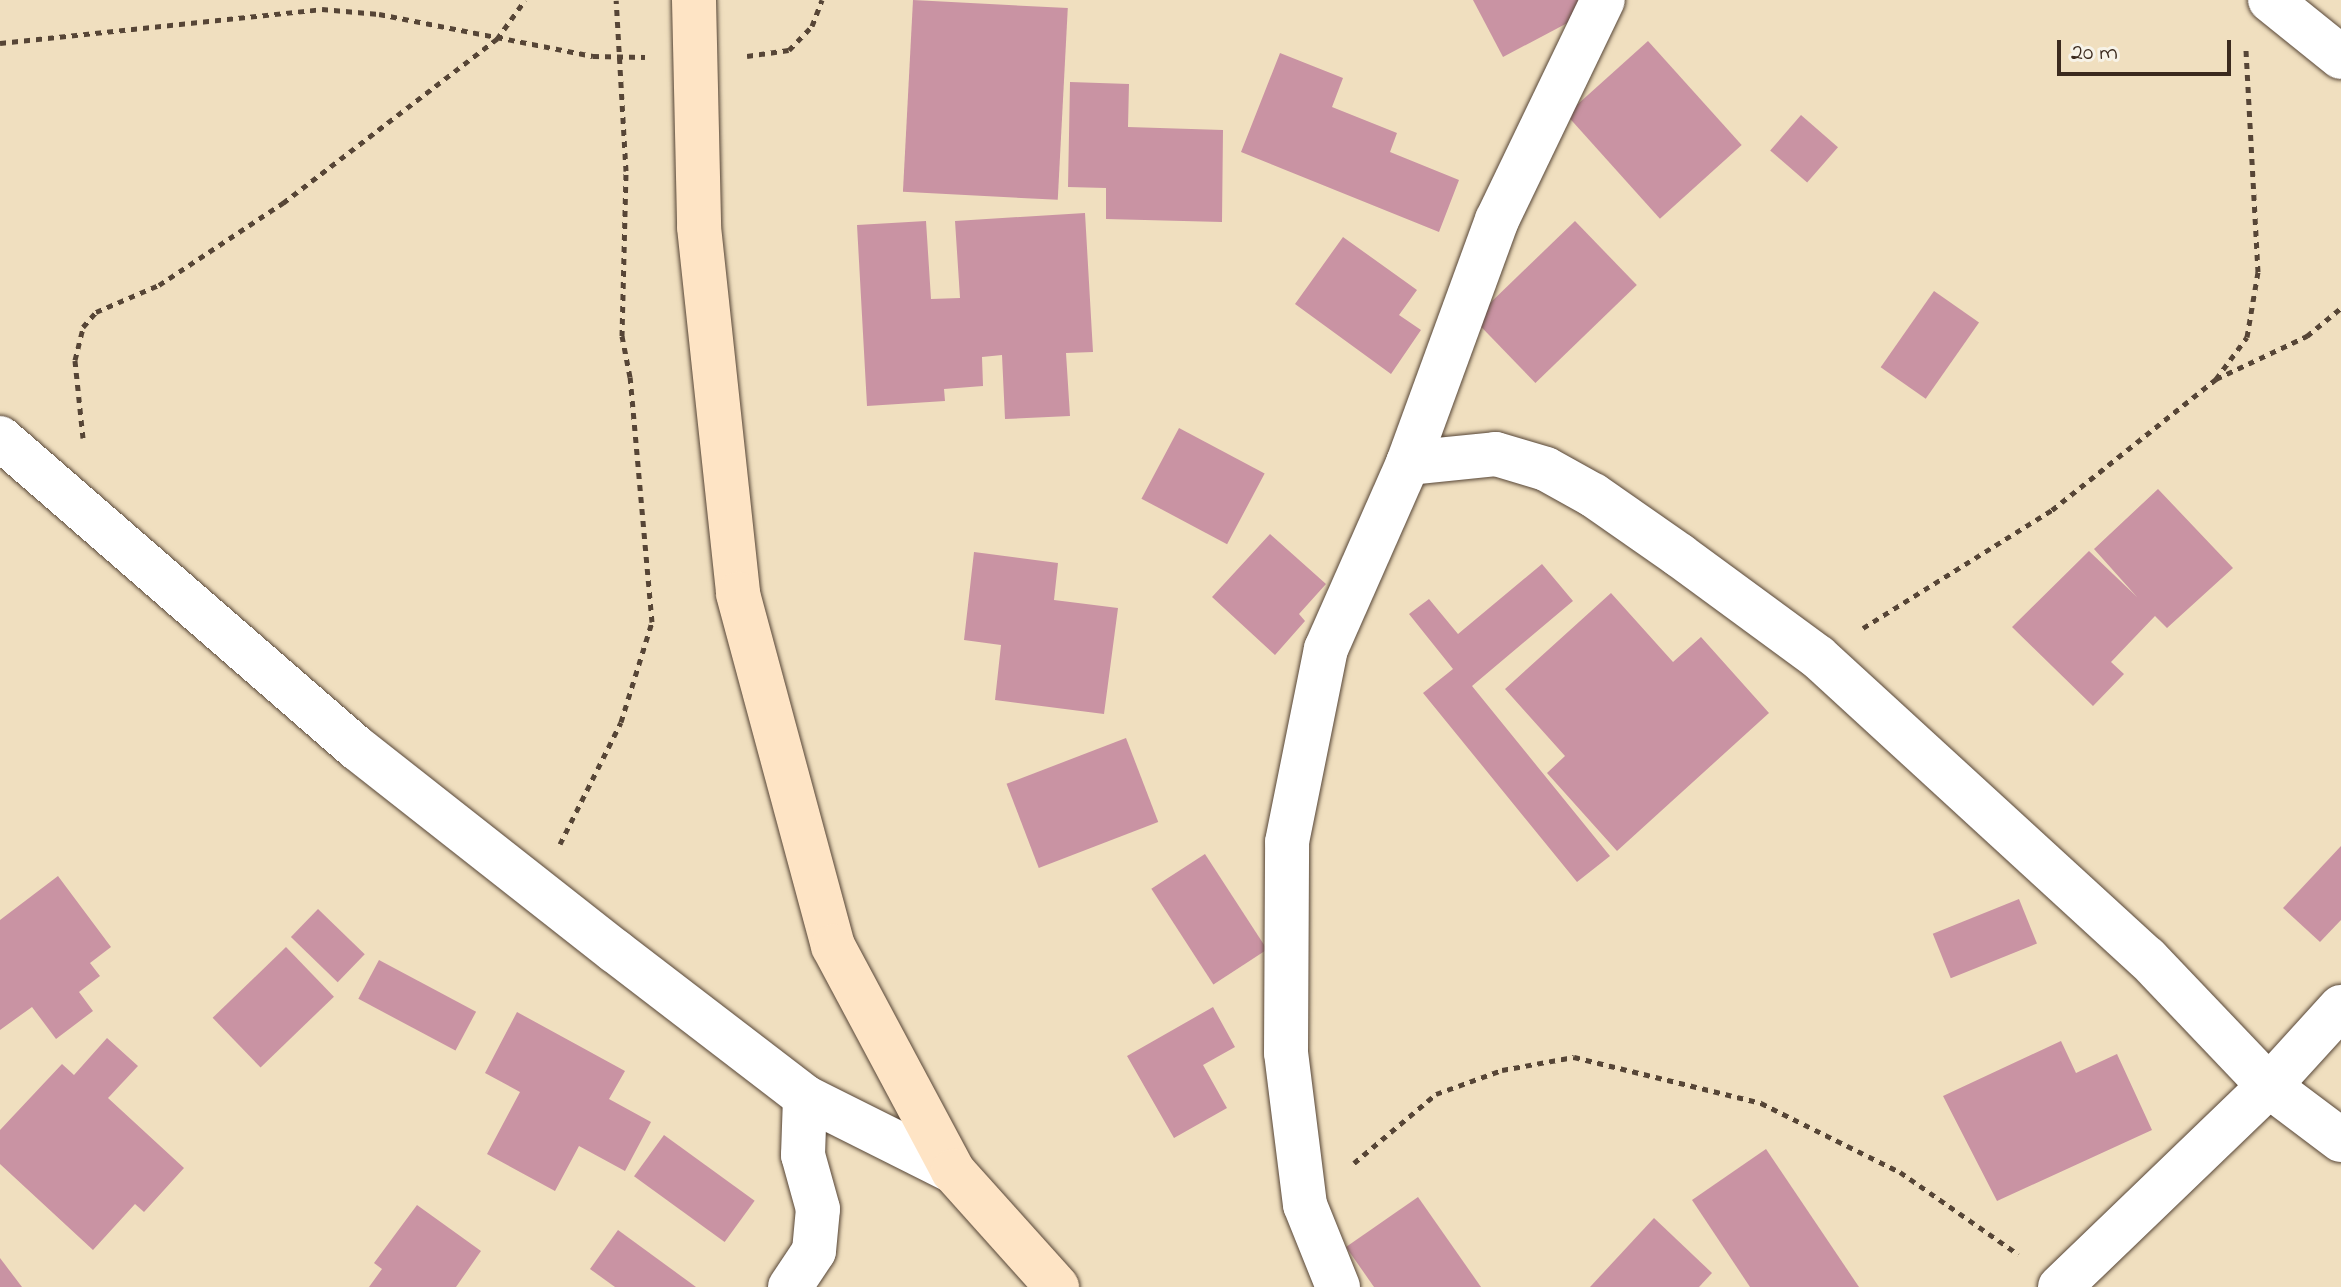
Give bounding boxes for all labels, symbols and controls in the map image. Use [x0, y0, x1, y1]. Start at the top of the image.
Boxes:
scale bar [2061, 24, 2235, 74]
text: 20 m [2071, 36, 2118, 71]

